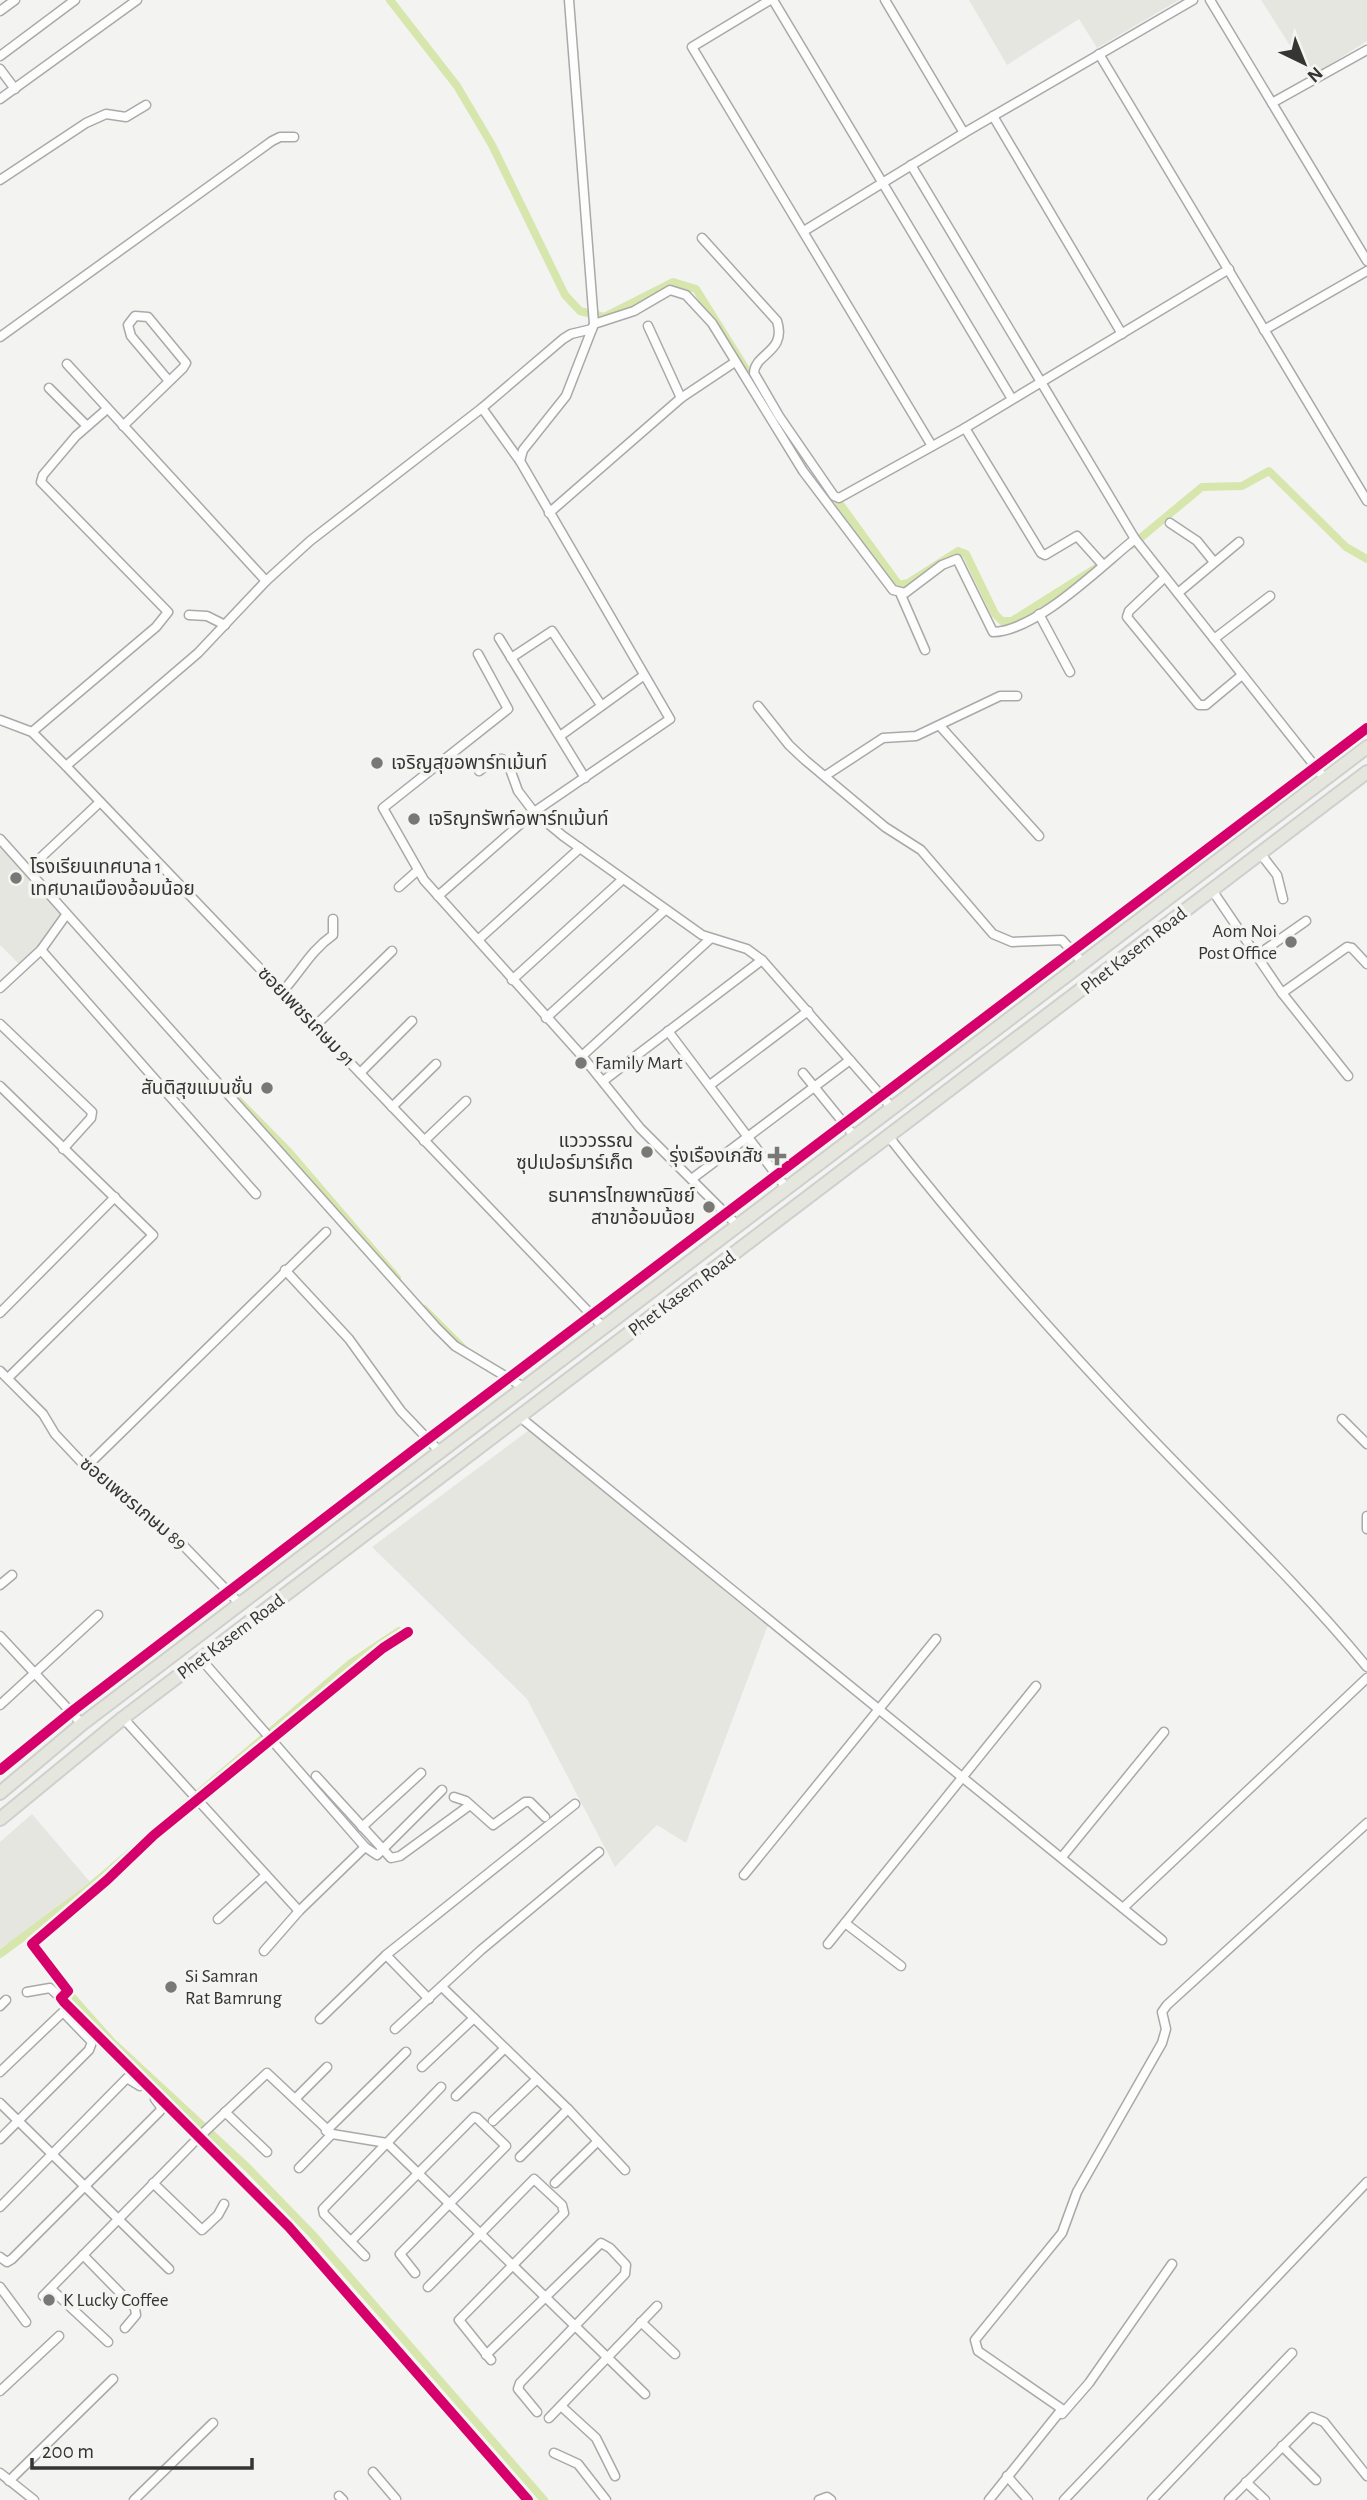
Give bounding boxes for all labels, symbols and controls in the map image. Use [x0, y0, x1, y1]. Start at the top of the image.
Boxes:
north arrow [1269, 28, 1339, 98]
text: N [1303, 63, 1326, 86]
place label: เจริญสุขอพาร์ทเม้นท์ [391, 751, 547, 774]
marker: เจริญสุขอพาร์ทเม้นท์ [369, 755, 385, 771]
place label: เจริญทรัพท์อพาร์ทเม้นท์ [428, 807, 608, 829]
marker: เจริญทรัพท์อพาร์ทเม้นท์ [406, 811, 422, 827]
place label: โรงเรียนเทศบาล 1 เทศบาลเมืองอ้อมน้อย [30, 857, 195, 899]
marker: โรงเรียนเทศบาล 1 เทศบาลเมืองอ้อมน้อย [8, 870, 24, 886]
street label: Phet Kasem Road [1077, 904, 1191, 998]
place label: Aom Noi Post Office [1198, 922, 1277, 963]
marker: Aom Noi Post Office [1283, 934, 1299, 950]
street label: ซอยเพชรเกษม 91 [254, 964, 358, 1070]
place label: Family Mart [595, 1054, 683, 1073]
marker: Family Mart [573, 1055, 589, 1071]
place label: สันติสุขแมนชั่น [141, 1075, 253, 1099]
marker: สันติสุขแมนชั่น [259, 1080, 275, 1096]
place label: แวววรรณ ซุปเปอร์มาร์เก็ต [516, 1132, 633, 1174]
marker: แวววรรณ ซุปเปอร์มาร์เก็ต [639, 1144, 655, 1160]
place label: รุ่งเรืองเภสัช [669, 1144, 763, 1167]
marker: รุ่งเรืองเภสัช [769, 1148, 785, 1164]
place label: ธนาคารไทยพาณิชย์ สาขาอ้อมน้อย [548, 1186, 695, 1228]
marker: ธนาคารไทยพาณิชย์ สาขาอ้อมน้อย [701, 1199, 717, 1215]
street label: Phet Kasem Road [625, 1248, 739, 1340]
street label: ซอยเพชรเกษม 89 [76, 1454, 190, 1554]
street label: Phet Kasem Road [174, 1591, 288, 1683]
place label: Si Samran Rat Bamrung [185, 1967, 282, 2008]
marker: Si Samran Rat Bamrung [163, 1979, 179, 1995]
place label: K Lucky Coffee [63, 2291, 168, 2310]
marker: K Lucky Coffee [41, 2292, 57, 2308]
scale bar [32, 2426, 252, 2470]
text: 200 m [42, 2441, 94, 2462]

